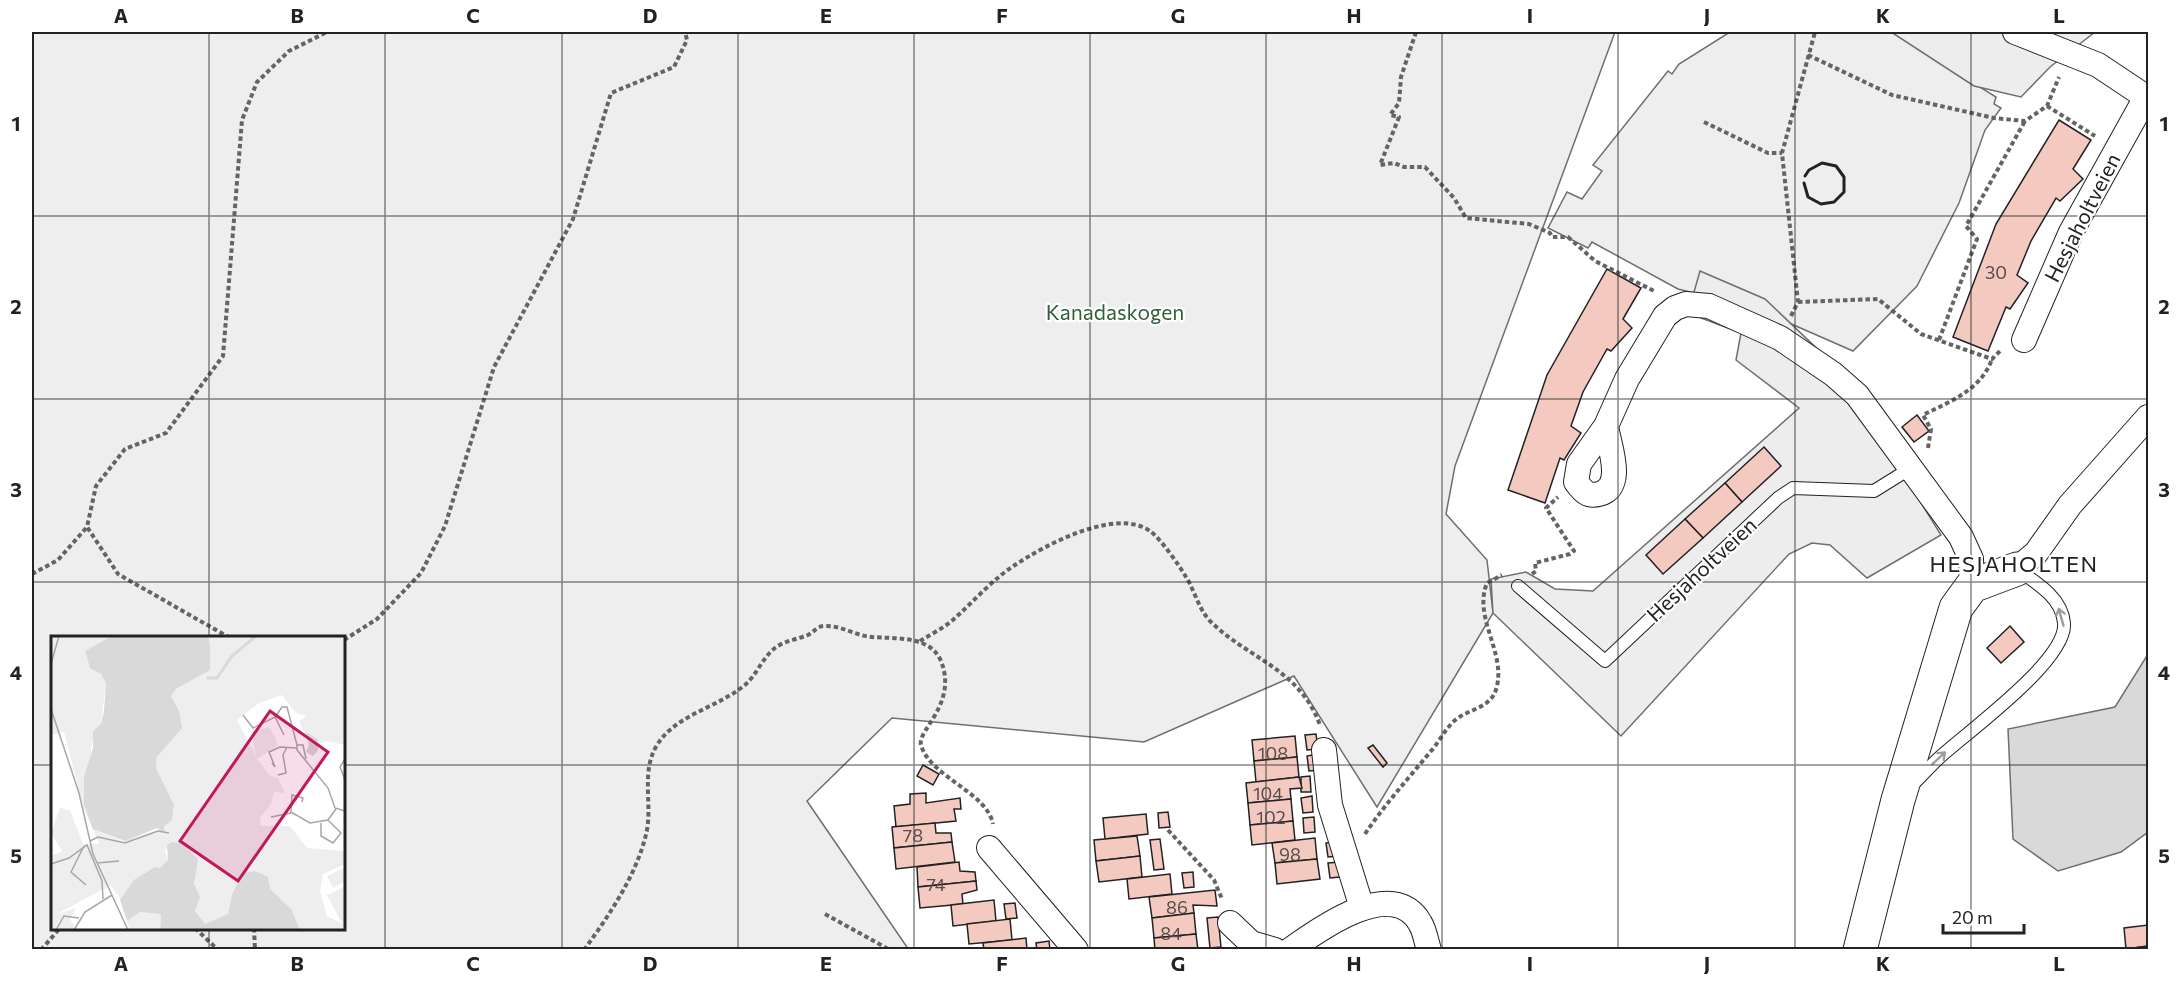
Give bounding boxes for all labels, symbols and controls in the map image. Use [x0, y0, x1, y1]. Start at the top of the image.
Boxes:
text: A [114, 3, 128, 27]
text: B [290, 3, 304, 27]
text: C [466, 3, 480, 27]
text: D [643, 3, 657, 27]
text: E [820, 3, 832, 27]
text: F [996, 3, 1008, 27]
text: G [1171, 3, 1185, 27]
text: H [1347, 3, 1362, 27]
text: I [1527, 3, 1533, 27]
text: J [1704, 3, 1710, 27]
text: K [1876, 3, 1890, 27]
text: L [2053, 3, 2065, 27]
text: 1 [11, 111, 21, 135]
text: 1 [2159, 111, 2169, 135]
street label: Hesjaholtveien [2038, 149, 2125, 286]
house number: 30 [1985, 261, 2007, 283]
text: 2 [10, 294, 22, 318]
text: 2 [2158, 294, 2170, 318]
park label: Kanadaskogen [1046, 299, 1184, 324]
text: 3 [10, 477, 22, 501]
text: 3 [2158, 477, 2170, 501]
street label: Hesjaholtveien [1641, 512, 1761, 626]
district label: HESJAHOLTEN [1929, 550, 2099, 577]
one-way arrow [2055, 608, 2066, 627]
inset map [51, 636, 345, 930]
text: 4 [10, 660, 22, 684]
text: 4 [2158, 660, 2170, 684]
house number: 108 [1258, 742, 1288, 764]
one-way arrow [1931, 751, 1946, 766]
house number: 104 [1253, 782, 1283, 804]
house number: 102 [1256, 806, 1286, 828]
house number: 78 [903, 824, 923, 846]
text: 5 [10, 843, 22, 867]
house number: 98 [1279, 843, 1301, 865]
text: 5 [2158, 843, 2170, 867]
house number: 74 [926, 873, 946, 895]
house number: 86 [1166, 896, 1188, 918]
scale bar [1943, 897, 2024, 935]
text: 20 m [1952, 906, 1993, 928]
house number: 84 [1160, 922, 1182, 944]
text: A [114, 951, 128, 975]
text: B [290, 951, 304, 975]
text: C [466, 951, 480, 975]
text: D [643, 951, 657, 975]
text: E [820, 951, 832, 975]
text: F [996, 951, 1008, 975]
text: G [1171, 951, 1185, 975]
text: H [1347, 951, 1362, 975]
text: I [1527, 951, 1533, 975]
text: J [1704, 951, 1710, 975]
text: K [1876, 951, 1890, 975]
text: L [2053, 951, 2065, 975]

